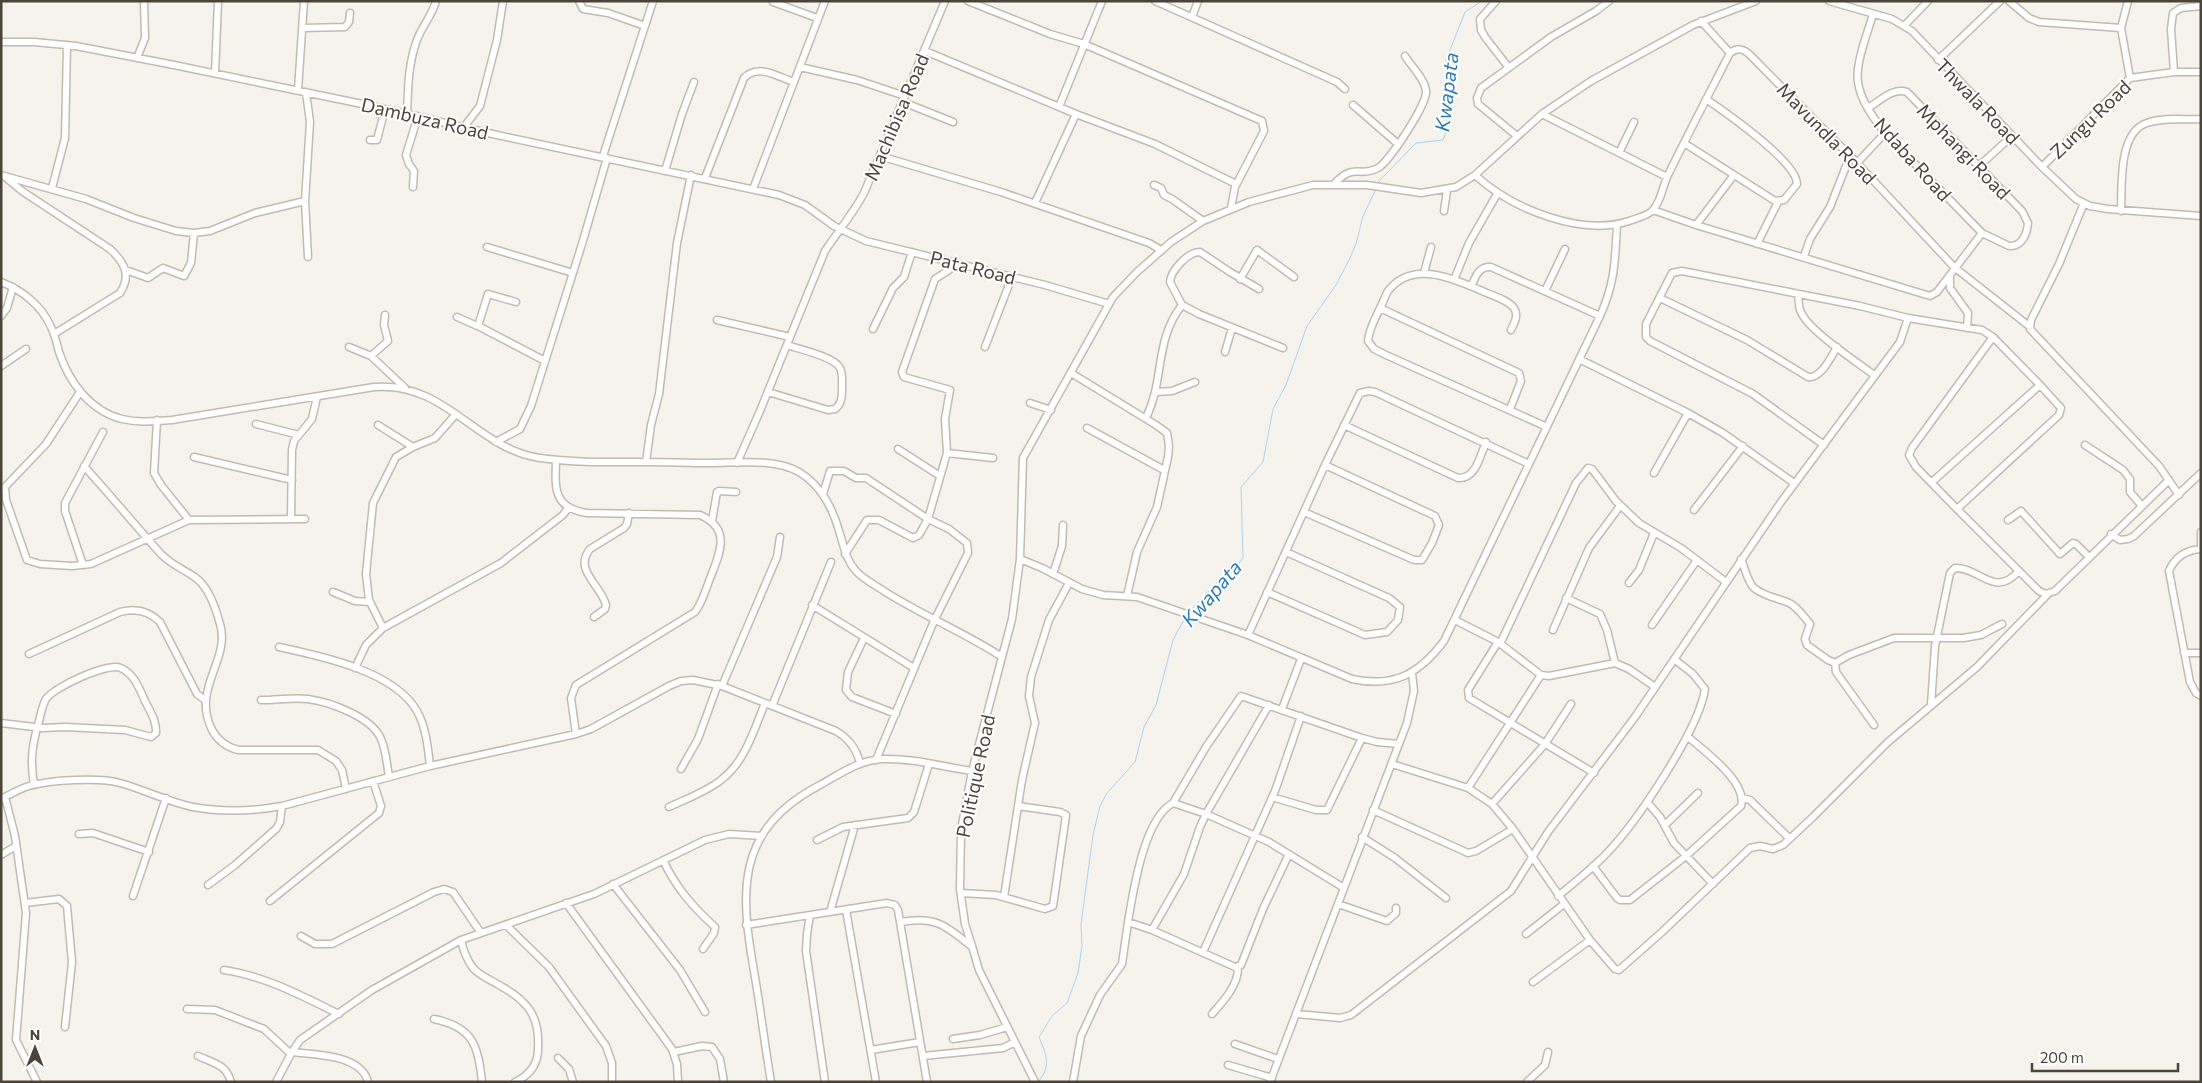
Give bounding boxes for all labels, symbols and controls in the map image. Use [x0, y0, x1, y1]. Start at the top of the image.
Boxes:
street label: Machibisa Road [859, 50, 933, 184]
water label: Kwapata [1429, 51, 1463, 133]
street label: Thwala Road [1931, 53, 2025, 149]
street label: Zungu Road [2045, 75, 2135, 163]
street label: Mavundla Road [1773, 77, 1881, 189]
street label: Dambuza Road [359, 92, 491, 144]
street label: Mphangi Road [1913, 98, 2015, 204]
street label: Ndaba Road [1870, 113, 1956, 205]
street label: Pata Road [928, 245, 1018, 289]
water label: Kwapata [1176, 555, 1246, 631]
street label: Politique Road [951, 712, 999, 840]
north arrow [10, 1023, 60, 1073]
text: N [30, 1026, 40, 1043]
scale bar [2032, 1040, 2178, 1072]
text: 200 m [2040, 1048, 2084, 1066]

